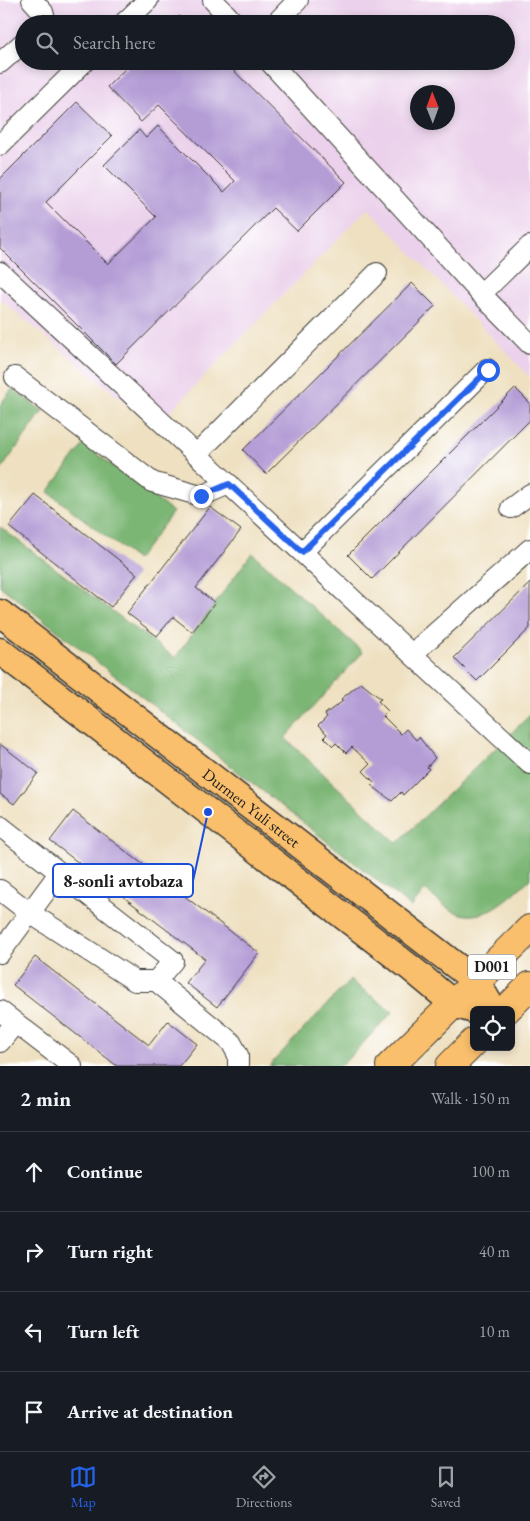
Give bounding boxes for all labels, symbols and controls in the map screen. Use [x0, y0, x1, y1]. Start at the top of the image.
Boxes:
search box [15, 15, 515, 70]
icon: search [33, 29, 61, 57]
text: Search here [73, 30, 155, 55]
north arrow [410, 85, 455, 130]
route start [477, 359, 500, 382]
route end [190, 485, 213, 508]
street label: Durmen Yuli street [198, 764, 304, 852]
callout: 8-sonli avtobaza [53, 864, 193, 897]
text: 8-sonli avtobaza [63, 869, 183, 892]
road number: D001 [468, 954, 516, 980]
map controls [470, 1006, 515, 1051]
button: locate [470, 1006, 515, 1051]
text: 2 min [20, 1085, 71, 1112]
text: Walk · 150 m [431, 1088, 510, 1109]
icon: ahead [20, 1158, 48, 1186]
text: Continue [67, 1159, 142, 1184]
text: 100 m [471, 1161, 510, 1182]
icon: right [20, 1238, 48, 1266]
text: Turn right [67, 1239, 153, 1264]
text: 40 m [479, 1241, 510, 1262]
icon: left [20, 1318, 48, 1346]
text: Turn left [67, 1319, 139, 1344]
text: 10 m [479, 1321, 510, 1342]
icon: arrive [20, 1398, 48, 1426]
text: Arrive at destination [67, 1399, 233, 1424]
tab: Map [69, 1463, 97, 1511]
tab: Directions [236, 1463, 292, 1511]
tab: Saved [431, 1463, 461, 1511]

